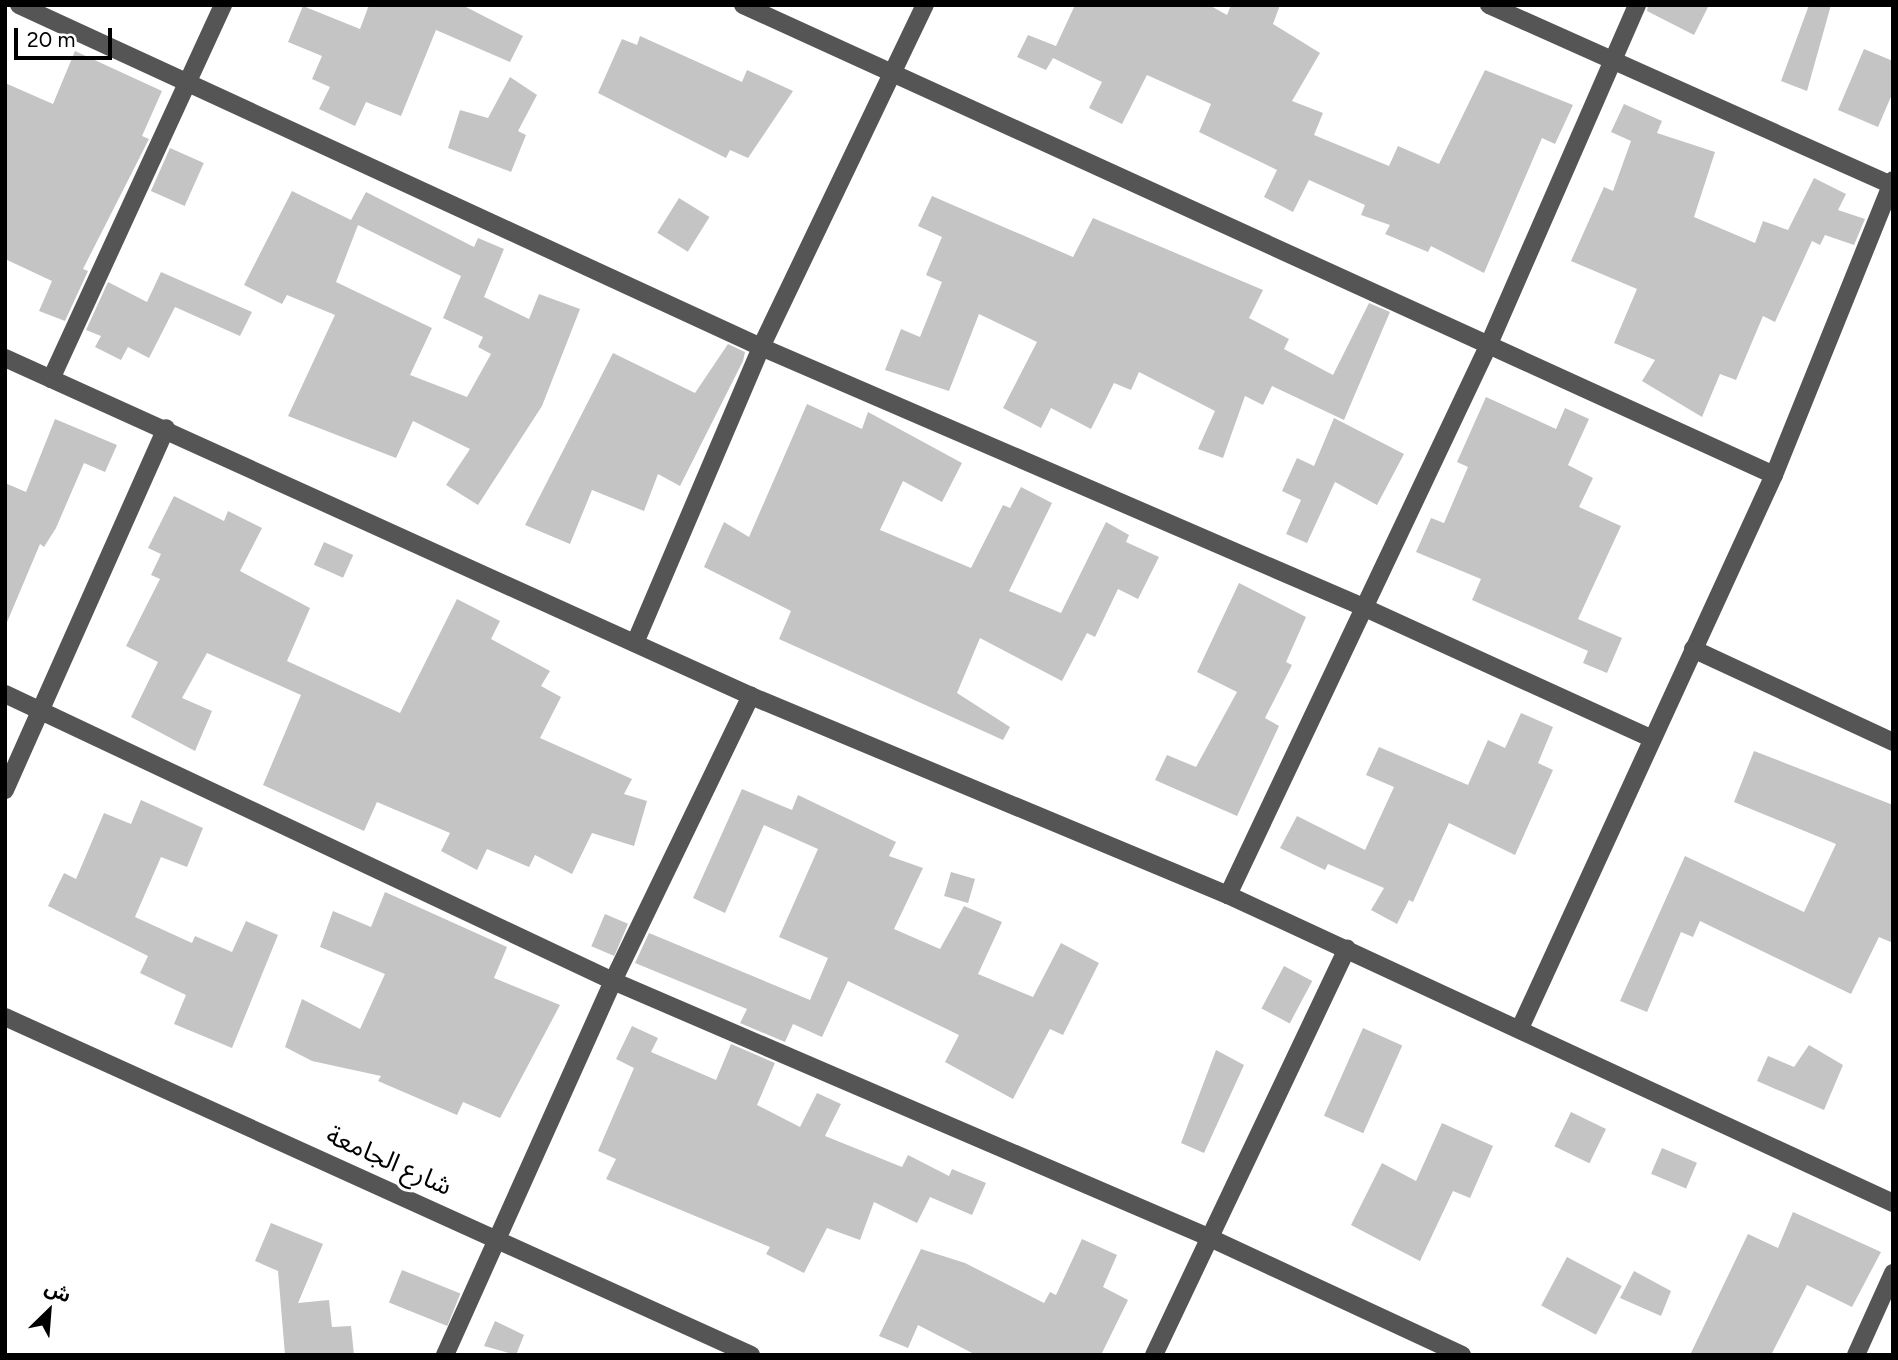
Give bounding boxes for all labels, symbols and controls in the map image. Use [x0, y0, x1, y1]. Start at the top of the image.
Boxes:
scale bar [18, 14, 116, 58]
text: 20 m [27, 27, 75, 52]
street label: شارع الجامعة [321, 1119, 457, 1203]
north arrow [14, 1276, 84, 1346]
text: ش [41, 1276, 75, 1307]

